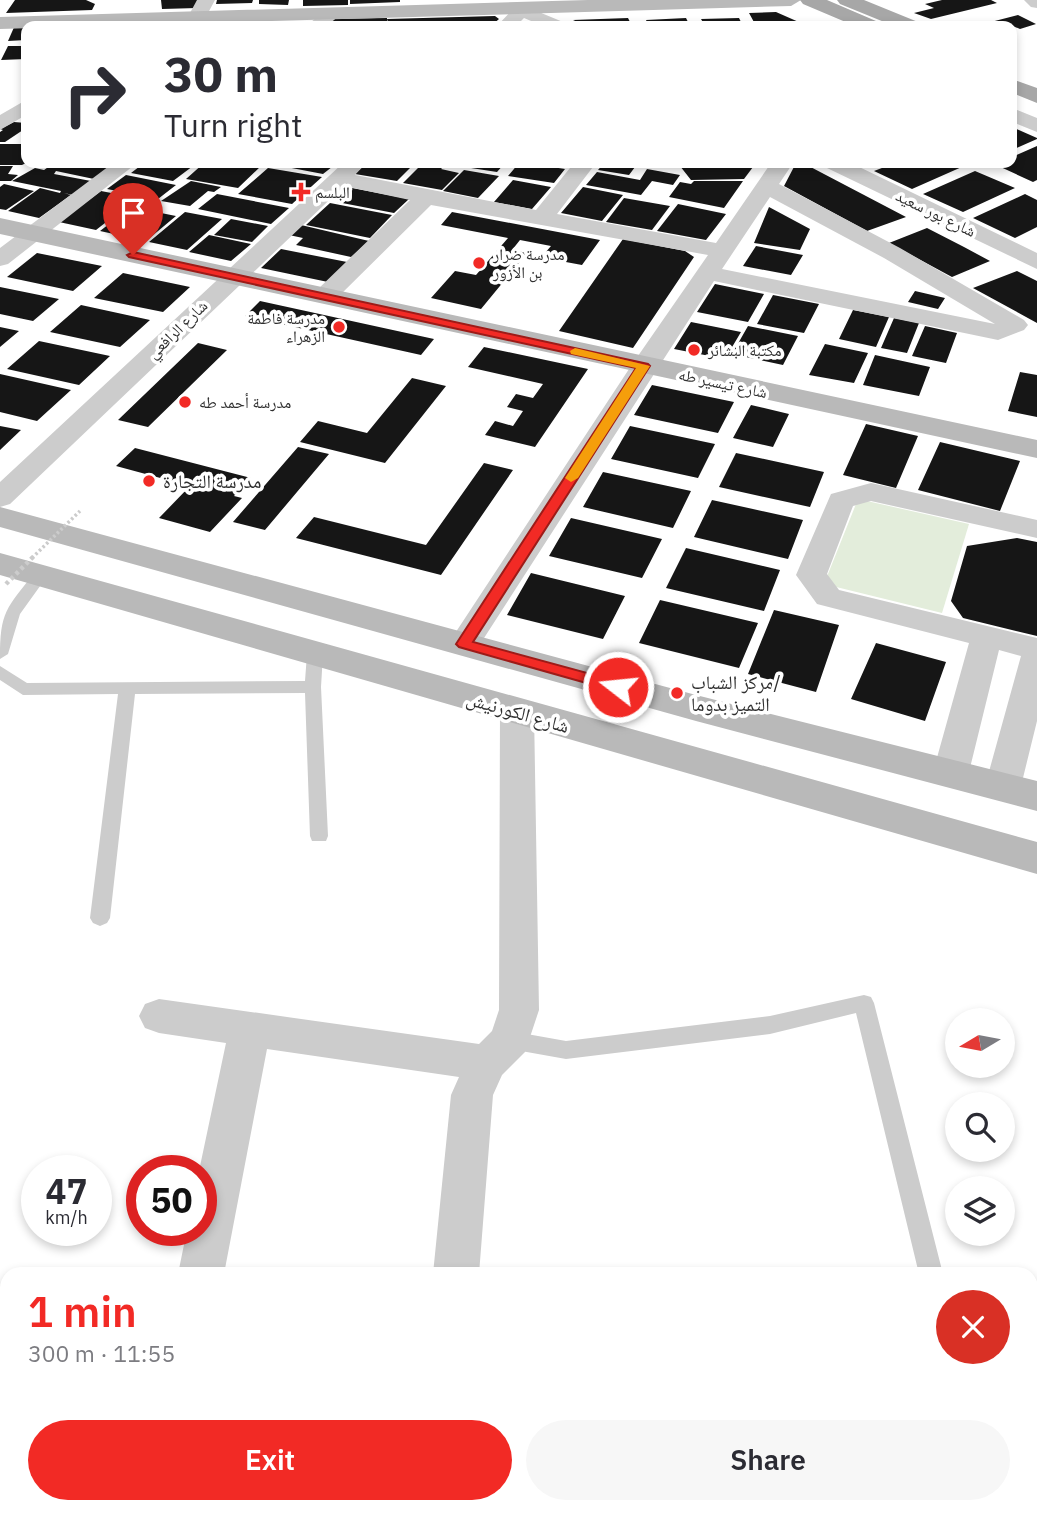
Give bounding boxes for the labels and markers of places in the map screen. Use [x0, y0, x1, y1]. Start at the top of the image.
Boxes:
place label: البلسم [315, 182, 350, 203]
pin [103, 183, 163, 255]
marker: البلسم [293, 184, 309, 200]
place label: مدرسة ضرار بن الأزور [492, 244, 565, 283]
marker: مدرسة ضرار بن الأزور [471, 255, 487, 271]
place label: مدرسة فاطمة الزهراء [247, 308, 325, 346]
marker: مدرسة فاطمة الزهراء [331, 319, 347, 335]
place label: مكتبة البشائر [707, 340, 781, 360]
marker: مكتبة البشائر [686, 342, 702, 358]
place label: مدرسة أحمد طه [199, 392, 291, 412]
marker: مدرسة أحمد طه [177, 394, 193, 410]
place label: مدرسة التجارة [163, 469, 262, 493]
marker: مدرسة التجارة [141, 473, 157, 489]
place label: مركز الشباب/ التميز بدوما [691, 670, 781, 716]
marker: مركز الشباب/ التميز بدوما [669, 685, 685, 701]

